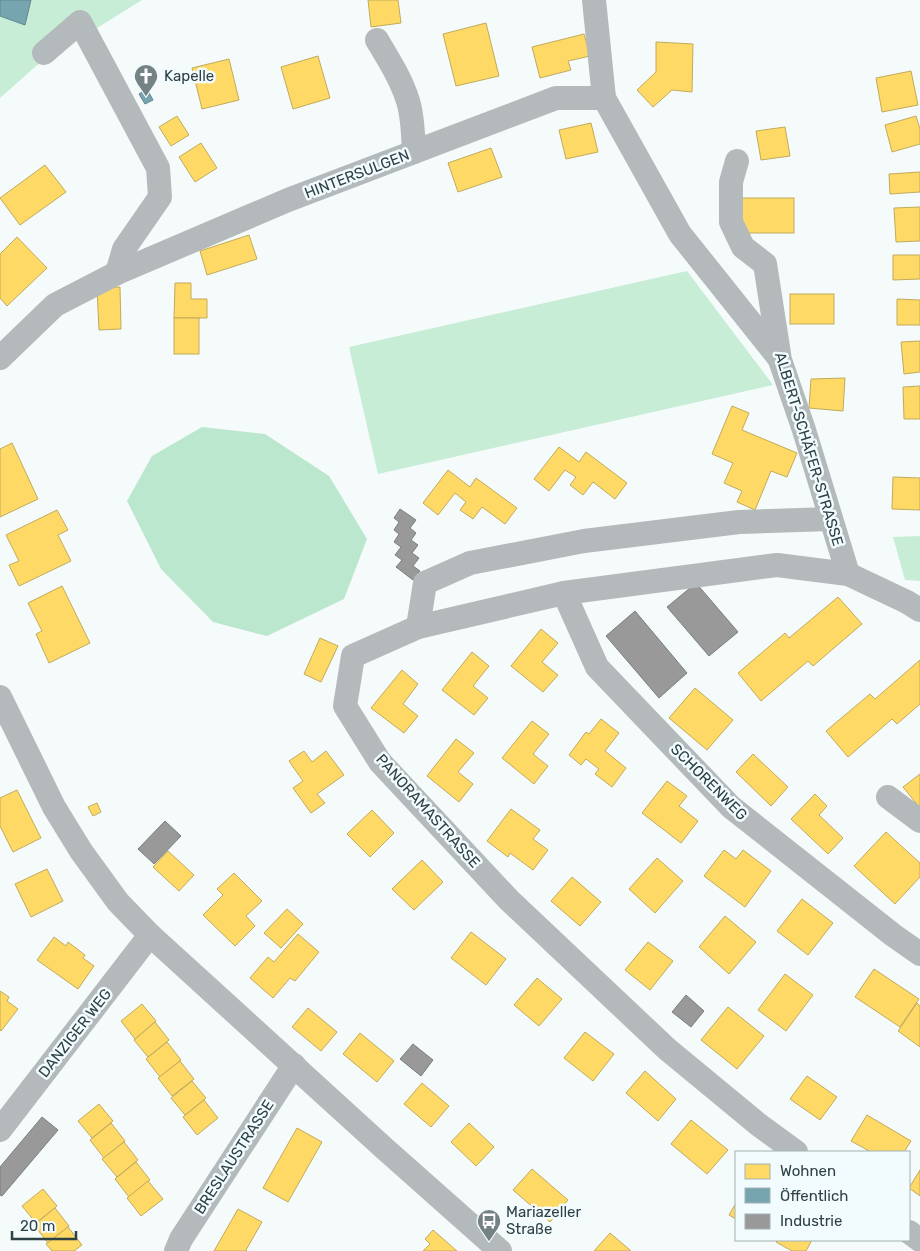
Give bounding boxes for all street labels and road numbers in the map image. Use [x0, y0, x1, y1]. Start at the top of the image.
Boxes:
street label: HINTERSULGEN [302, 146, 412, 202]
street label: ALBERT-SCHÄFER-STRASSE [771, 350, 847, 548]
street label: SCHORENWEG [667, 740, 751, 824]
street label: PANORAMASTRASSE [372, 750, 484, 872]
street label: DANZIGER WEG [35, 985, 115, 1081]
street label: BRESLAUSTRASSE [190, 1097, 278, 1217]

